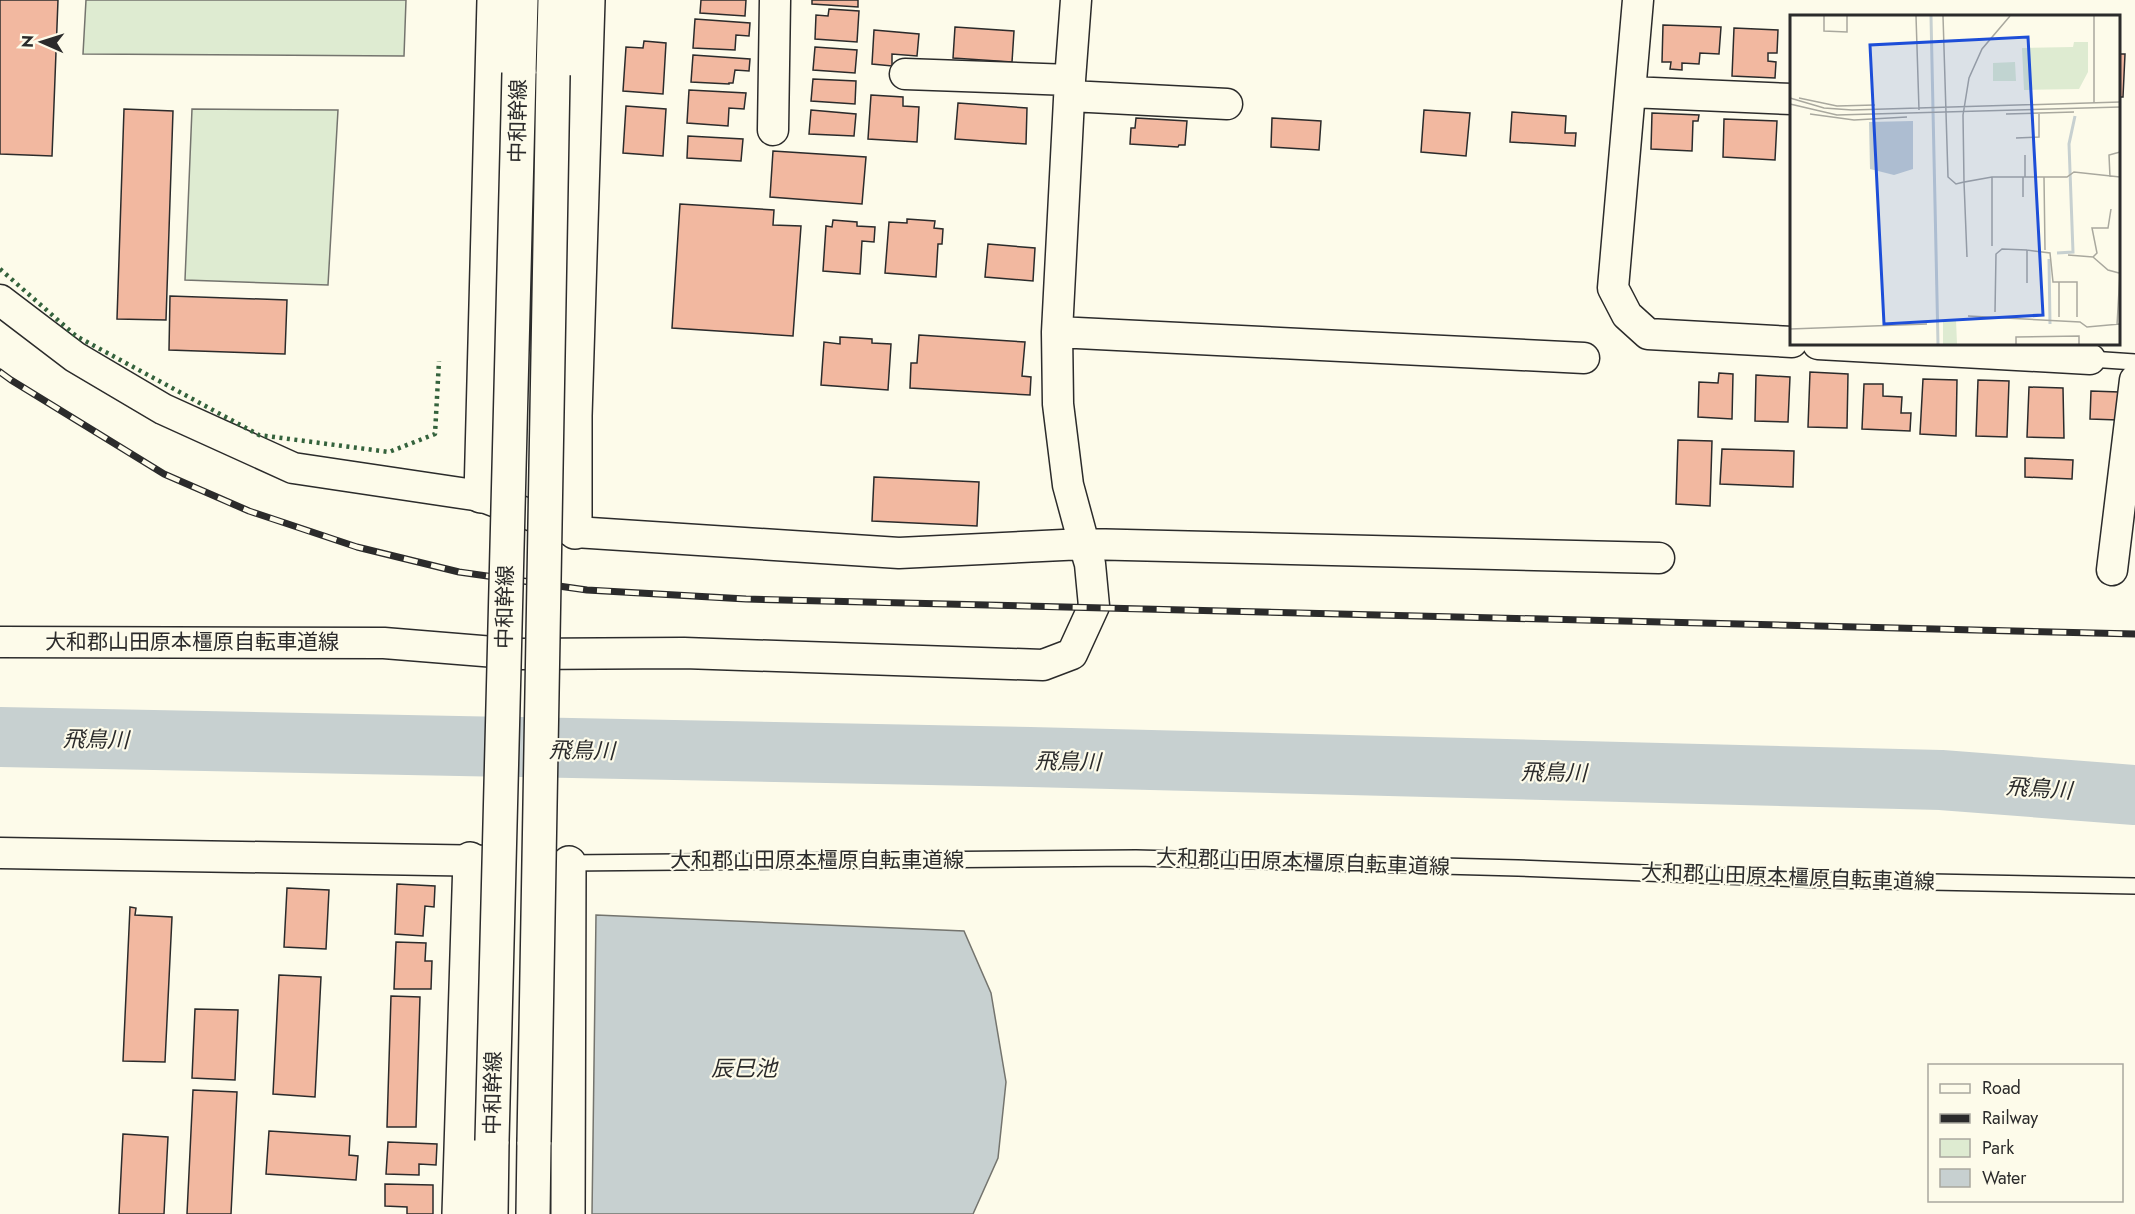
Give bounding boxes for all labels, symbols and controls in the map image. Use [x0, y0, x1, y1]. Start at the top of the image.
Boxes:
north arrow [12, 12, 72, 72]
inset map [1790, 15, 2120, 345]
text: N [16, 34, 39, 48]
street label: 中和幹線 [502, 79, 534, 163]
street label: 中和幹線 [489, 565, 521, 649]
street label: 大和郡山田原本橿原自転車道線 [45, 627, 339, 657]
water label: 飛鳥川 [63, 722, 131, 756]
water label: 飛鳥川 [549, 733, 617, 767]
water label: 飛鳥川 [1035, 744, 1103, 778]
water label: 飛鳥川 [1521, 755, 1589, 789]
water label: 飛鳥川 [2005, 770, 2075, 806]
street label: 大和郡山田原本橿原自転車道線 [1156, 842, 1450, 882]
street label: 大和郡山田原本橿原自転車道線 [670, 845, 964, 875]
street label: 大和郡山田原本橿原自転車道線 [1641, 857, 1935, 897]
street label: 中和幹線 [477, 1051, 509, 1135]
water label: 辰巳池 [711, 1052, 779, 1084]
legend [1928, 1064, 2123, 1202]
text: Road [1982, 1075, 2021, 1101]
text: Railway [1982, 1105, 2038, 1131]
text: Park [1982, 1135, 2014, 1161]
text: Water [1982, 1165, 2027, 1191]

